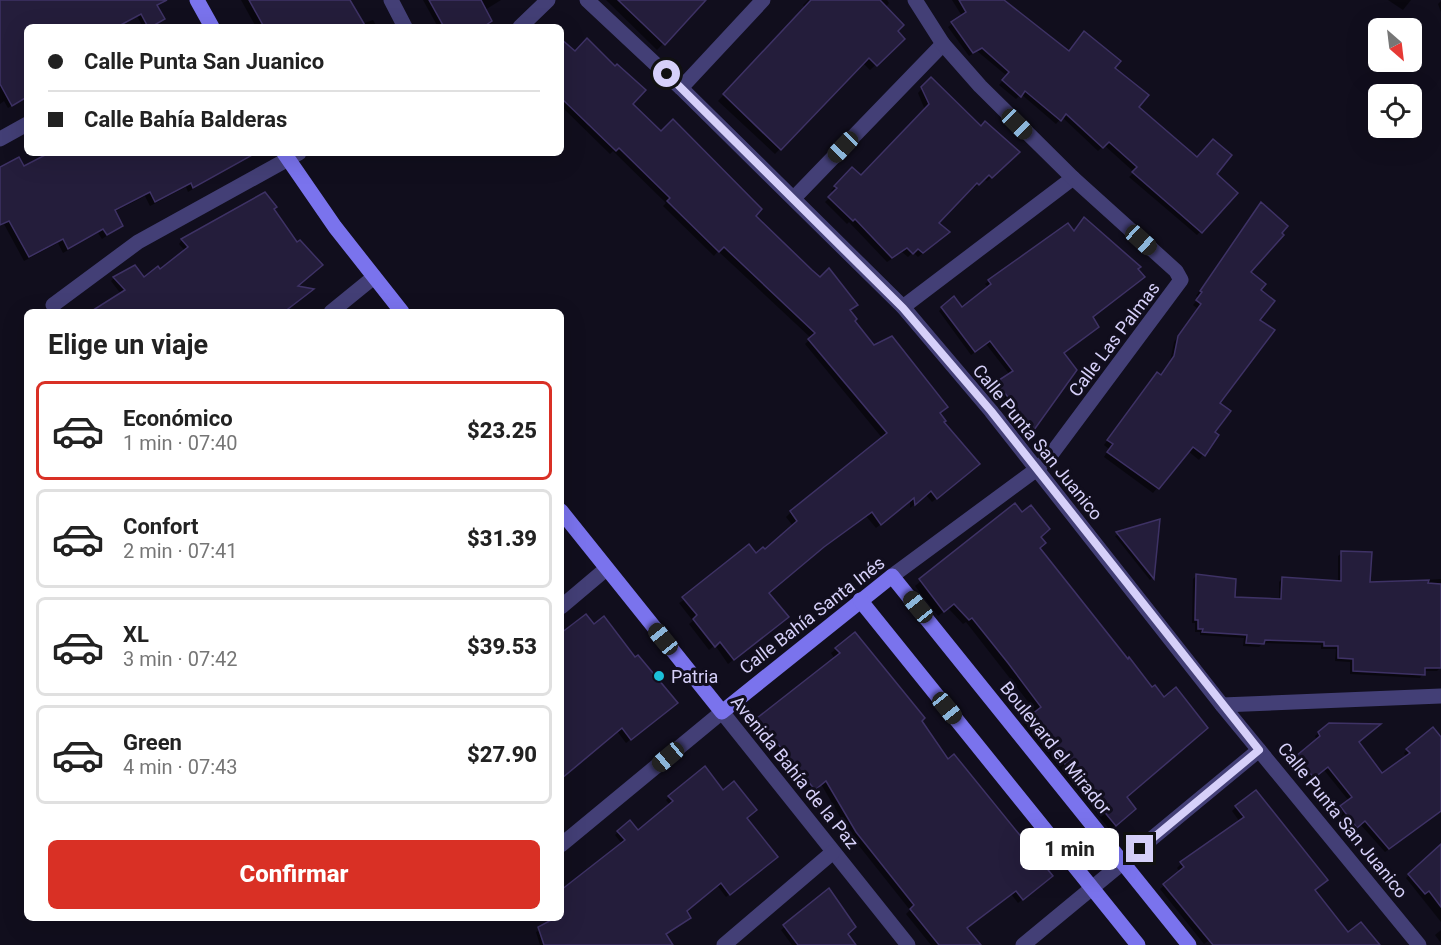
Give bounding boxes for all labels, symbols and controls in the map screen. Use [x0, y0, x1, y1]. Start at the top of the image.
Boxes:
north arrow [1368, 18, 1422, 72]
map controls [1368, 18, 1422, 138]
text: Calle Punta San Juanico [84, 49, 324, 74]
route start [653, 60, 680, 87]
button: locate [1368, 84, 1422, 138]
car [998, 105, 1036, 143]
text: Calle Bahía Balderas [84, 107, 287, 132]
car [824, 128, 862, 166]
car [1122, 221, 1160, 259]
street label: Calle Las Palmas [1064, 278, 1164, 400]
text: Elige un viaje [48, 329, 208, 361]
street label: Calle Punta San Juanico [969, 360, 1107, 524]
icon: car [51, 404, 105, 458]
text: Económico [123, 406, 233, 431]
text: $23.25 [467, 418, 537, 443]
text: 1 min · 07:40 [123, 431, 238, 455]
icon: car [51, 512, 105, 566]
text: Confort [123, 514, 198, 539]
text: $31.39 [467, 526, 537, 551]
text: 2 min · 07:41 [123, 539, 238, 563]
street label: Calle Bahía Santa Inés [735, 552, 889, 678]
car [900, 587, 936, 627]
car [645, 619, 681, 659]
icon: car [51, 620, 105, 674]
text: XL [123, 622, 149, 647]
text: $39.53 [467, 634, 537, 659]
text: 3 min · 07:42 [123, 647, 238, 671]
place label: Patria [671, 666, 718, 687]
marker: Patria [652, 669, 666, 683]
street label: Boulevard el Mirador [996, 677, 1116, 819]
car [929, 688, 965, 728]
street label: Avenida Bahía de la Paz [727, 691, 863, 853]
icon: car [51, 728, 105, 782]
text: Green [123, 730, 182, 755]
street label: Calle Punta San Juanico [1274, 738, 1412, 902]
car [648, 739, 688, 775]
text: $27.90 [467, 742, 537, 767]
text: 4 min · 07:43 [123, 755, 238, 779]
callout: 1 min [1020, 828, 1119, 870]
route end [1126, 835, 1153, 862]
text: 1 min [1044, 837, 1095, 861]
button: Confirmar [48, 840, 540, 909]

